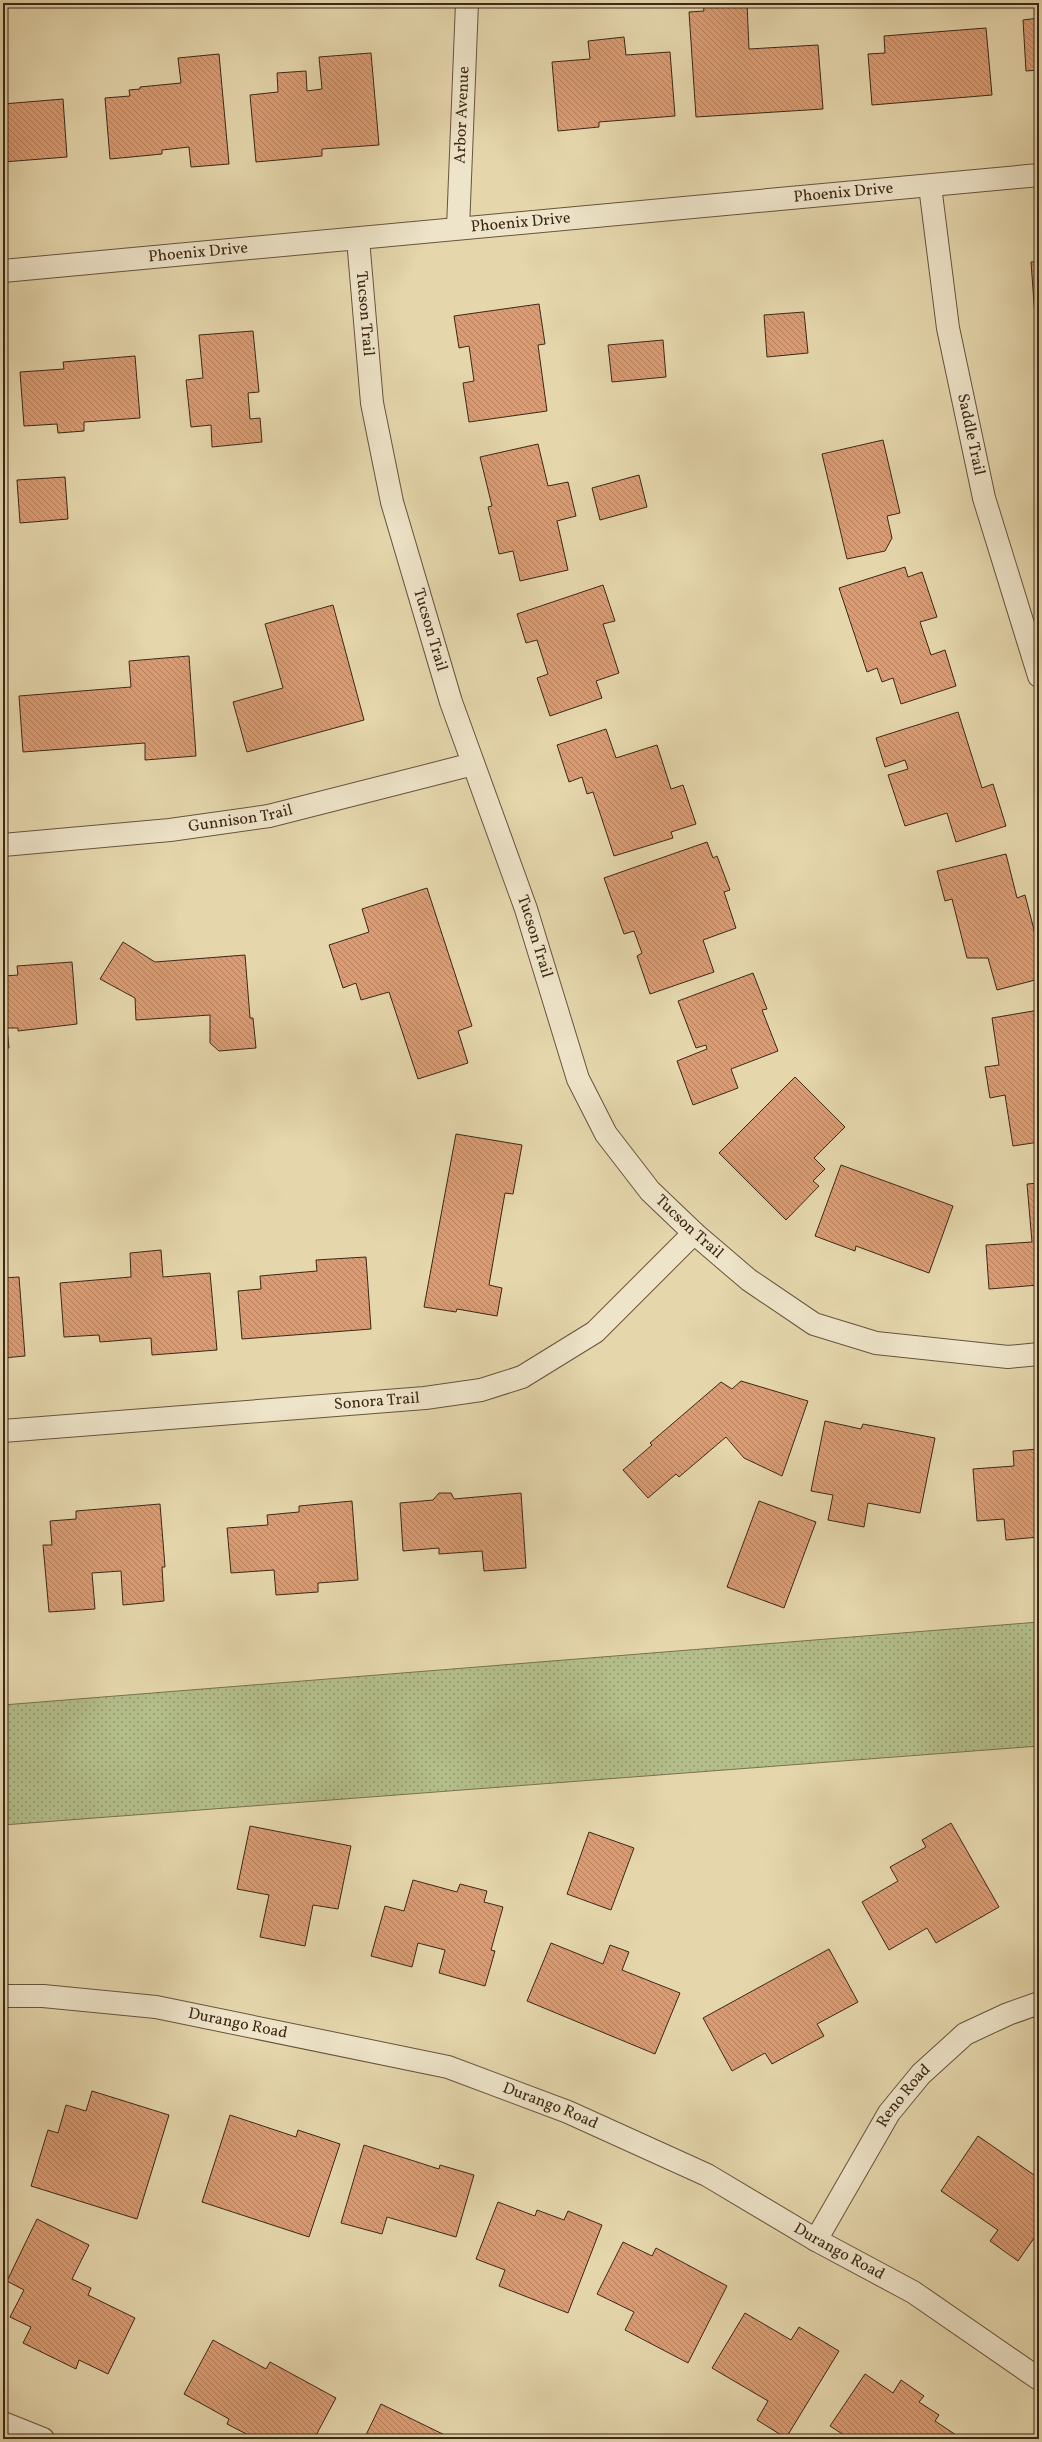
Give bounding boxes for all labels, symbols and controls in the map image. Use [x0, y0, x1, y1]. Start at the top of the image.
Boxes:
street label: Arbor Avenue [450, 66, 475, 164]
street label: Phoenix Drive [793, 178, 894, 209]
street label: Phoenix Drive [470, 207, 572, 239]
street label: Phoenix Drive [147, 237, 249, 268]
street label: Tucson Trail [350, 270, 379, 357]
street label: Saddle Trail [951, 392, 990, 478]
street label: Tucson Trail [407, 586, 452, 674]
street label: Gunnison Trail [187, 799, 295, 838]
street label: Tucson Trail [511, 892, 557, 981]
street label: Tucson Trail [650, 1190, 728, 1264]
street label: Sonora Trail [333, 1387, 421, 1416]
street label: Durango Road [186, 2003, 289, 2045]
street label: Reno Road [872, 2059, 936, 2132]
street label: Durango Road [499, 2077, 601, 2135]
street label: Durango Road [789, 2218, 888, 2286]

